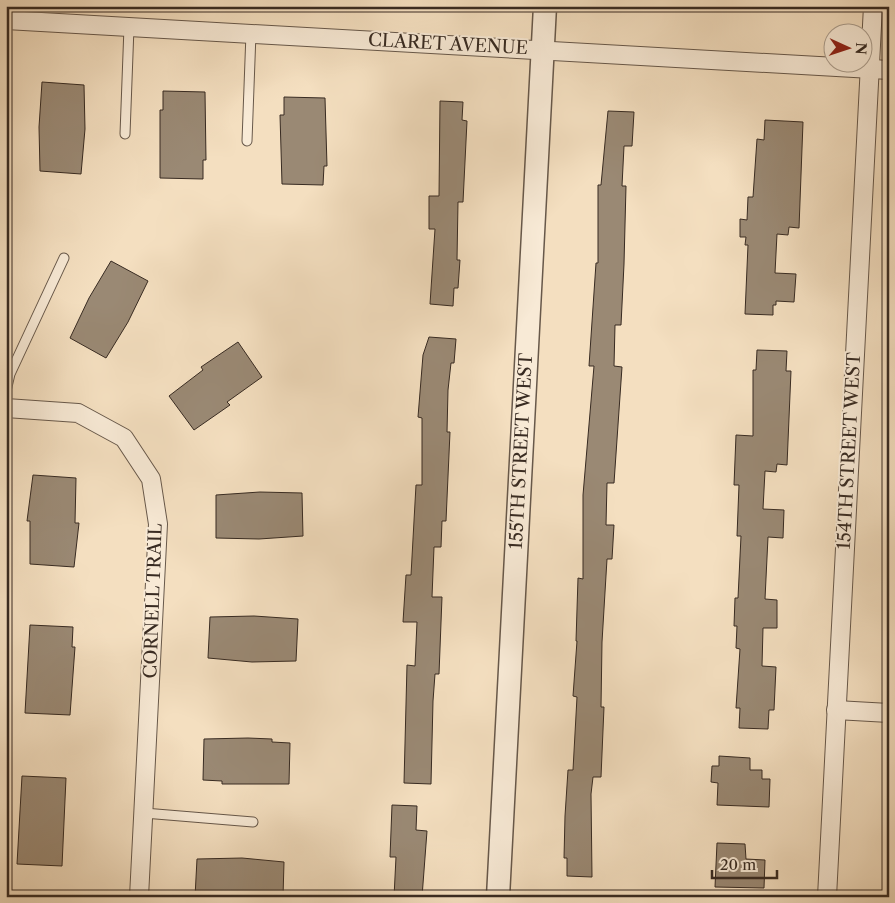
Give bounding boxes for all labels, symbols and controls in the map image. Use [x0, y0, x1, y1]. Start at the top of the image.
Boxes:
north arrow [822, 22, 872, 72]
street label: CLARET AVENUE [367, 29, 529, 59]
text: N [852, 42, 870, 55]
street label: 154TH STREET WEST [833, 351, 865, 550]
street label: 155TH STREET WEST [505, 352, 537, 550]
street label: CORNELL TRAIL [139, 523, 167, 679]
scale bar [712, 848, 778, 880]
text: 20 m [720, 855, 756, 874]

